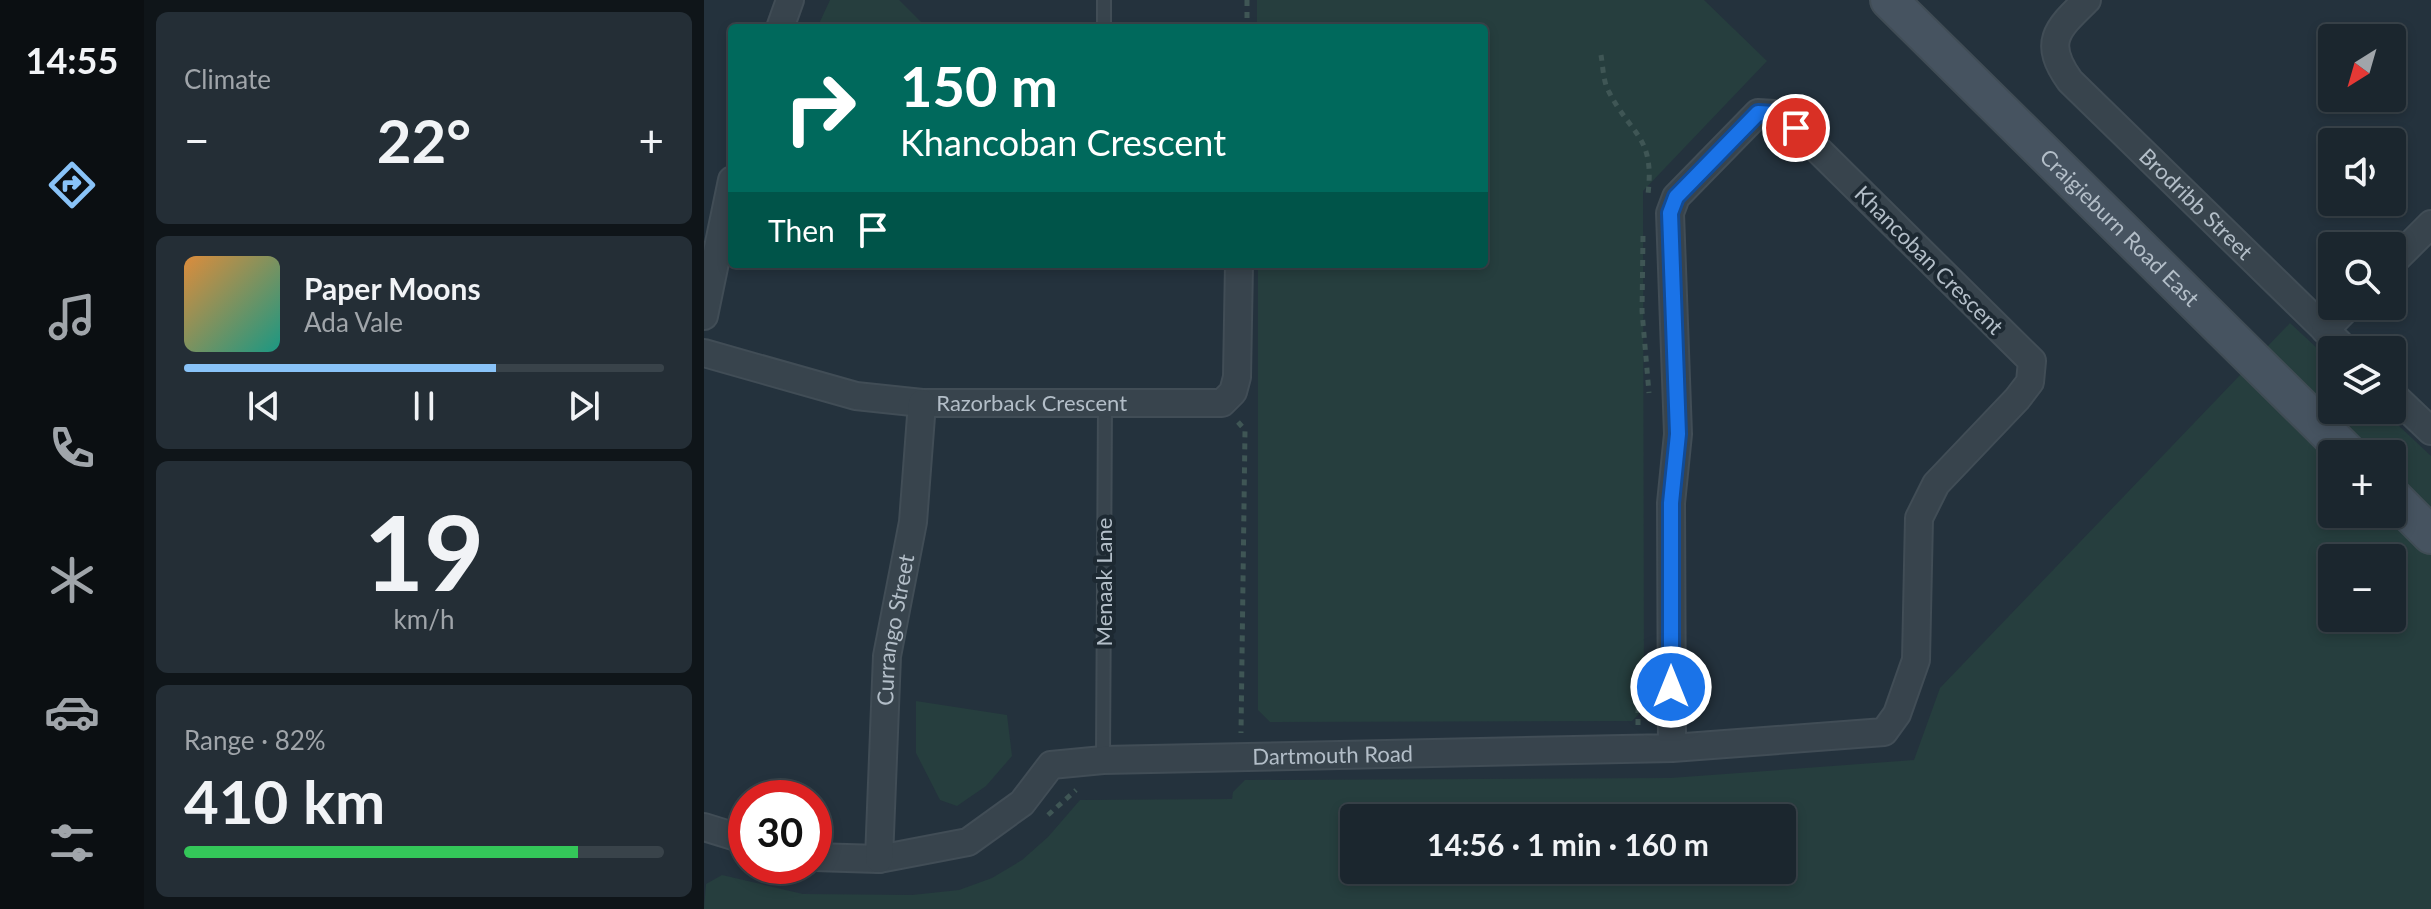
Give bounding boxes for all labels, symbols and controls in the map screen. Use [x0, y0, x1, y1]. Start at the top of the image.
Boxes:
north arrow [2318, 24, 2406, 112]
map controls [2318, 24, 2406, 632]
text: 14:55 [26, 38, 118, 82]
text: 150 m [900, 52, 1058, 119]
icon: right [768, 56, 872, 160]
text: Climate [184, 63, 271, 95]
pin [1762, 94, 1830, 162]
text: 22° [377, 104, 471, 176]
icon: arrive [1774, 106, 1818, 150]
text: − [184, 114, 210, 166]
text: + [638, 114, 664, 166]
text: Khancoban Crescent [900, 120, 1226, 164]
button: sound [2318, 128, 2406, 216]
street label: Brodribb Street [2134, 142, 2259, 265]
street label: Craigieburn Road East [2035, 143, 2205, 312]
icon: directions [44, 157, 100, 213]
street label: Khancoban Crescent [1849, 180, 2009, 340]
icon: arrive [851, 208, 895, 252]
text: Then [768, 212, 835, 248]
button: search [2318, 232, 2406, 320]
text: Paper Moons [304, 270, 481, 306]
icon: music [44, 289, 100, 345]
text: Ada Vale [304, 306, 403, 338]
button: layers [2318, 336, 2406, 424]
icon: previous [242, 384, 286, 428]
icon: pause [402, 384, 446, 428]
icon: next [562, 384, 606, 428]
street label: Razorback Crescent [936, 389, 1127, 416]
icon: phone [44, 420, 100, 476]
button: + [2318, 440, 2406, 528]
text: 19 [364, 488, 484, 613]
street label: Menaak Lane [1090, 518, 1117, 646]
button: − [2318, 544, 2406, 632]
icon: climate [44, 552, 100, 608]
street label: Currango Street [871, 552, 919, 706]
text: km/h [394, 603, 454, 635]
position arrow [1629, 645, 1713, 729]
icon: car [44, 684, 100, 740]
text: Range · 82% [184, 724, 326, 756]
street label: Dartmouth Road [1252, 739, 1413, 770]
text: 410 km [184, 765, 385, 837]
speed limit sign: 30 [728, 780, 832, 884]
icon: filters [44, 815, 100, 871]
text: 14:56 · 1 min · 160 m [1427, 826, 1709, 862]

